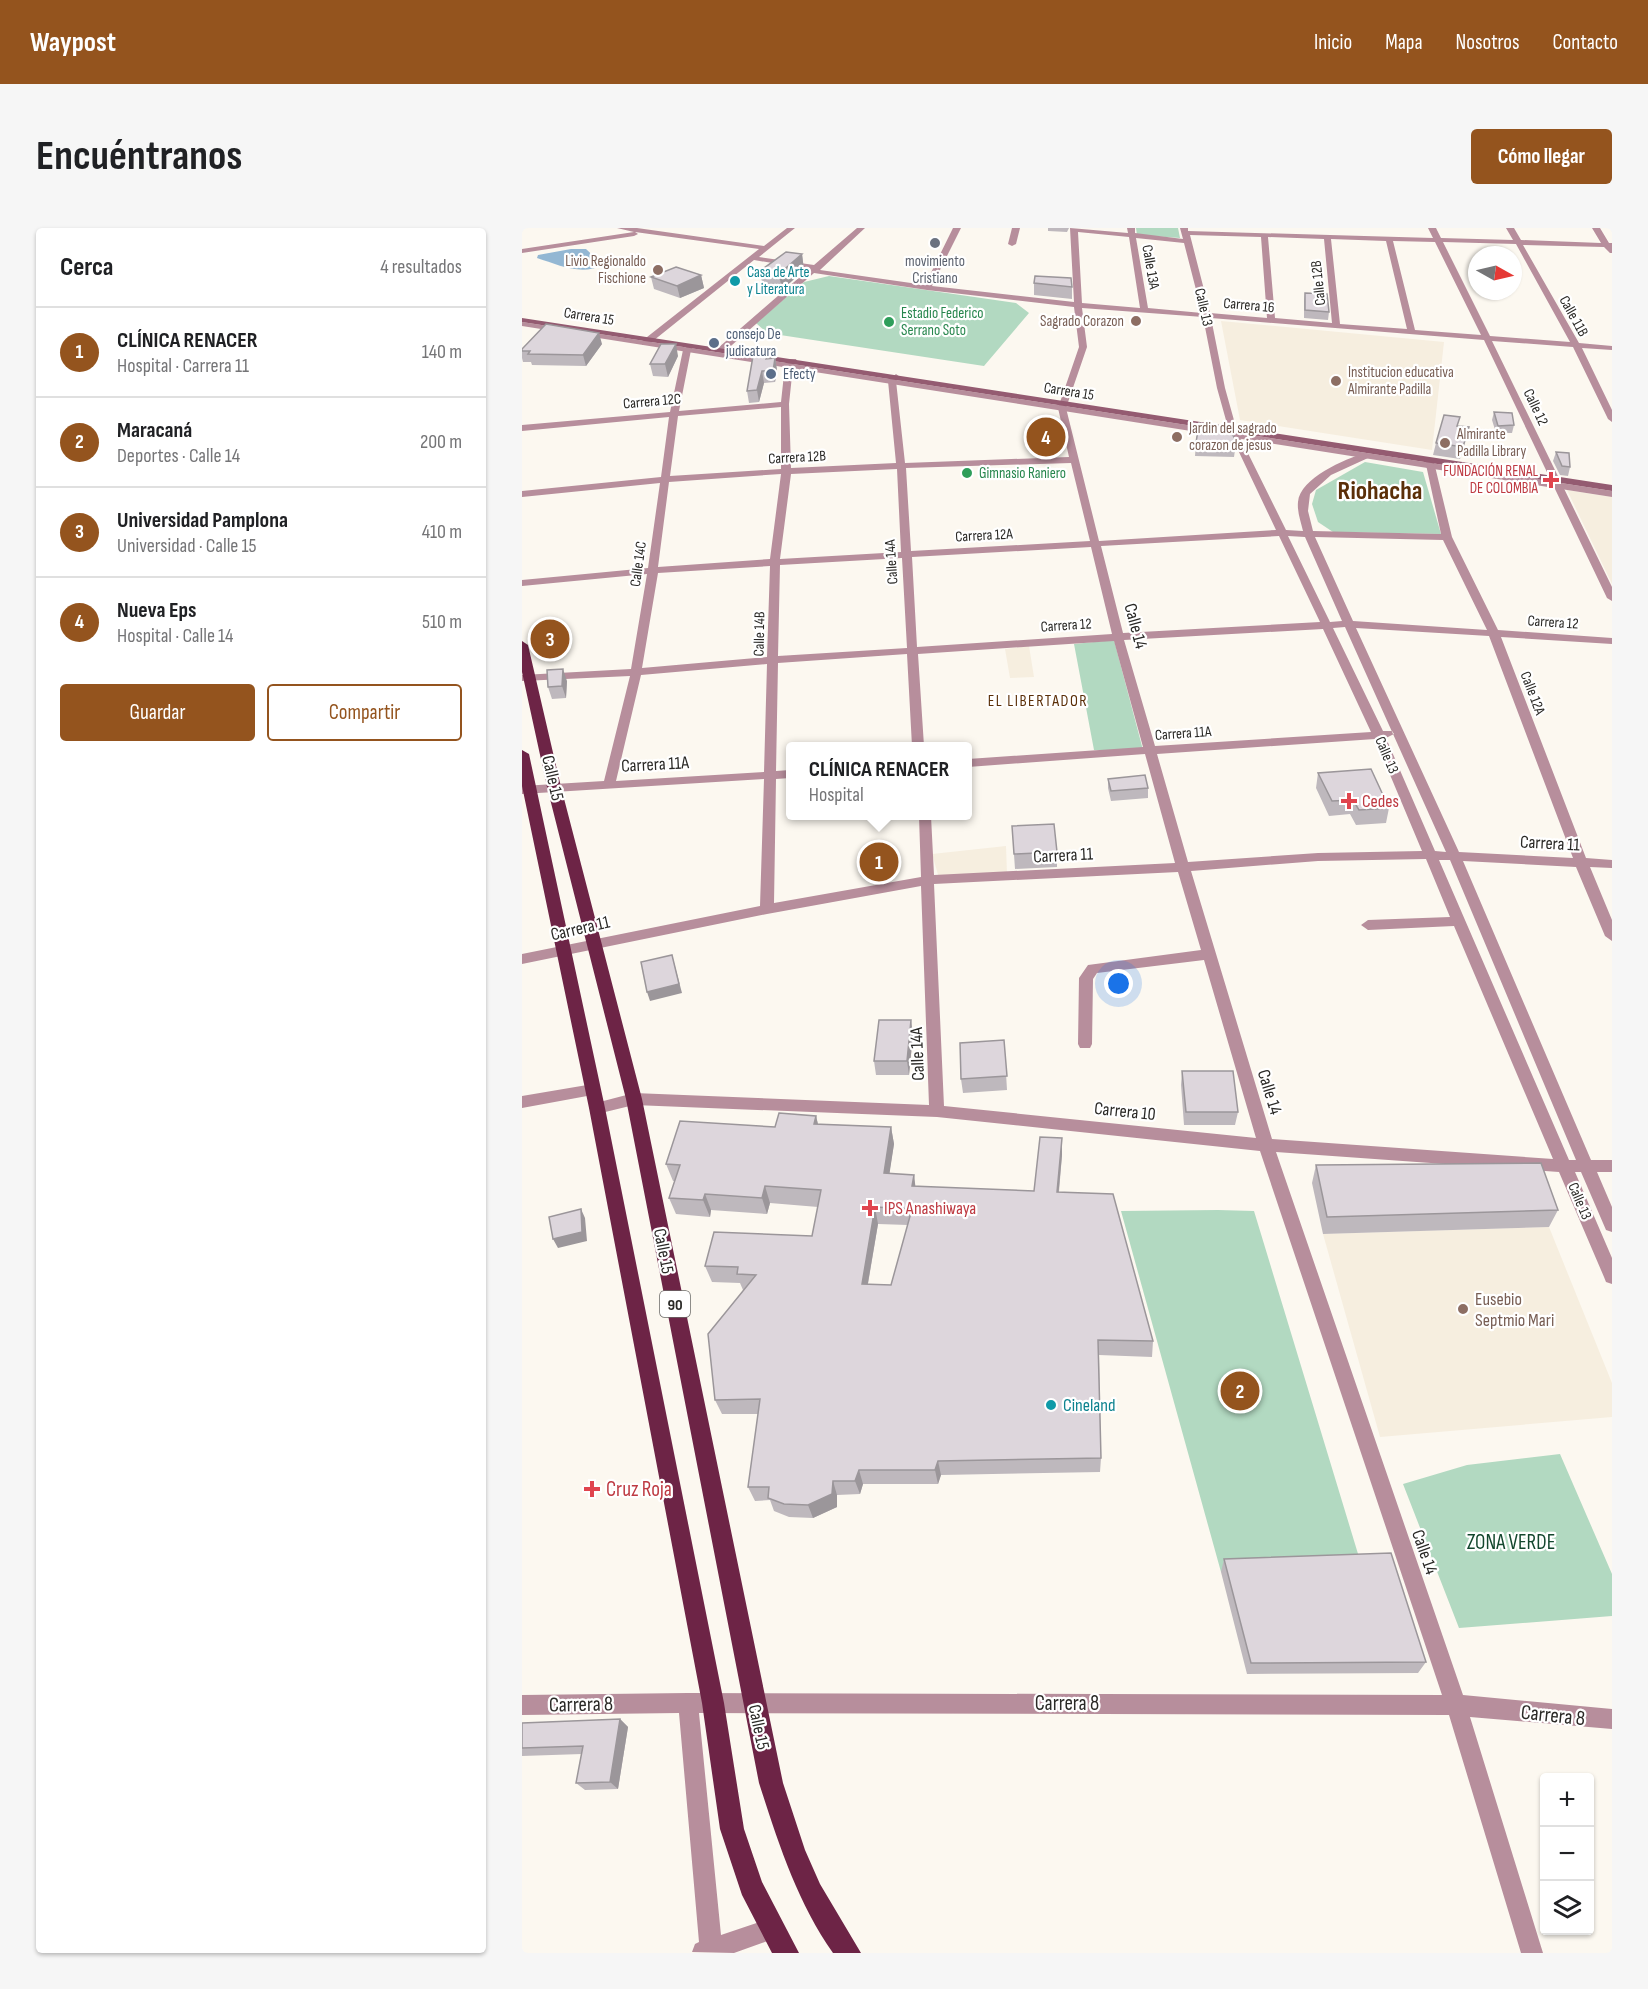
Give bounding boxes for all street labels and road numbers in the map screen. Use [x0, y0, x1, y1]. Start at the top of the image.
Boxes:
street label: Calle 13A [1137, 243, 1164, 291]
street label: Calle 12B [1307, 259, 1330, 306]
street label: Calle 13 [1190, 286, 1217, 328]
street label: Calle 11B [1555, 292, 1593, 340]
street label: Carrera 16 [1223, 294, 1275, 317]
street label: Carrera 15 [562, 303, 615, 330]
street label: Carrera 15 [1042, 378, 1095, 405]
street label: Calle 12 [1519, 386, 1552, 429]
street label: Carrera 12C [622, 389, 682, 414]
street label: Carrera 12B [768, 446, 827, 468]
street label: Carrera 12A [955, 524, 1014, 546]
street label: Calle 14A [880, 538, 903, 585]
street label: Calle 14C [626, 540, 651, 588]
street label: Calle 14 [1119, 601, 1152, 652]
street label: Calle 14B [750, 611, 769, 657]
street label: Carrera 12 [1527, 611, 1579, 634]
street label: Carrera 12 [1040, 614, 1092, 637]
street label: Calle 12A [1516, 669, 1550, 718]
street label: Carrera 11A [1154, 722, 1212, 745]
street label: Calle 13 [1370, 734, 1403, 777]
street label: Carrera 11A [621, 752, 690, 777]
street label: Calle 15 [537, 753, 568, 803]
street label: Carrera 11 [1520, 831, 1581, 856]
street label: Carrera 11 [1033, 843, 1094, 868]
street label: Carrera 11 [549, 911, 612, 945]
street label: Calle 14A [906, 1027, 929, 1081]
street label: Calle 14 [1253, 1067, 1286, 1118]
street label: Carrera 10 [1093, 1098, 1157, 1125]
street label: Calle 13 [1563, 1180, 1596, 1223]
street label: Calle 15 [649, 1227, 678, 1276]
road number: 90 [660, 1291, 690, 1317]
street label: Calle 14 [1407, 1527, 1442, 1578]
street label: Carrera 8 [549, 1691, 613, 1718]
street label: Carrera 8 [1035, 1691, 1099, 1716]
street label: Carrera 8 [1520, 1700, 1586, 1731]
street label: Calle 15 [743, 1703, 774, 1752]

